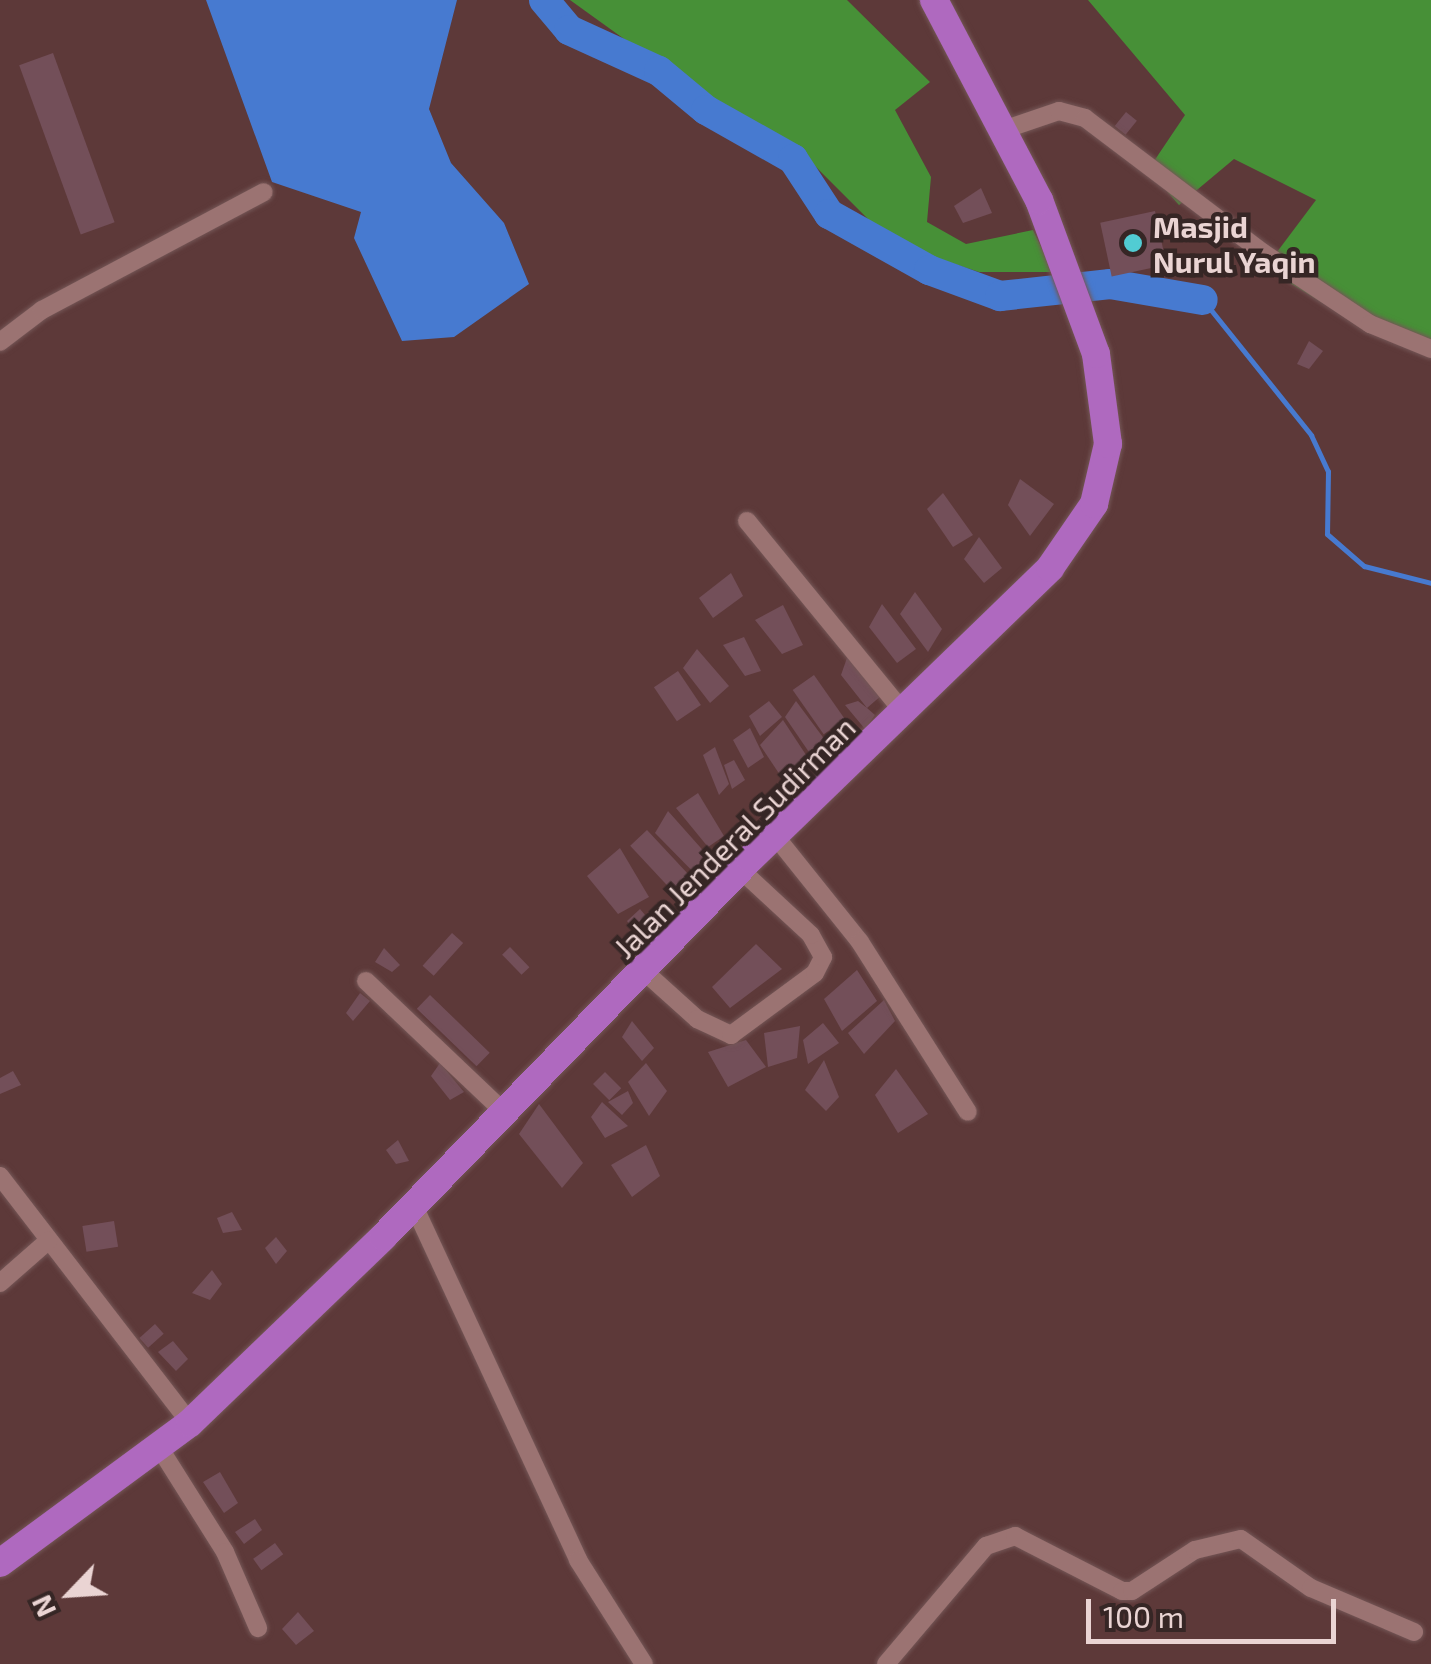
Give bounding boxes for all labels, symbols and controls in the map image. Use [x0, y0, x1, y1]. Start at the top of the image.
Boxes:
place label: Masjid Nurul Yaqin [1153, 208, 1317, 278]
marker: Masjid Nurul Yaqin [1122, 232, 1144, 254]
street label: Jalan Jenderal Sudirman [605, 708, 863, 966]
north arrow [20, 1544, 120, 1644]
scale bar [1091, 1579, 1341, 1641]
text: N [23, 1590, 62, 1623]
text: 100 m [1103, 1598, 1184, 1634]

